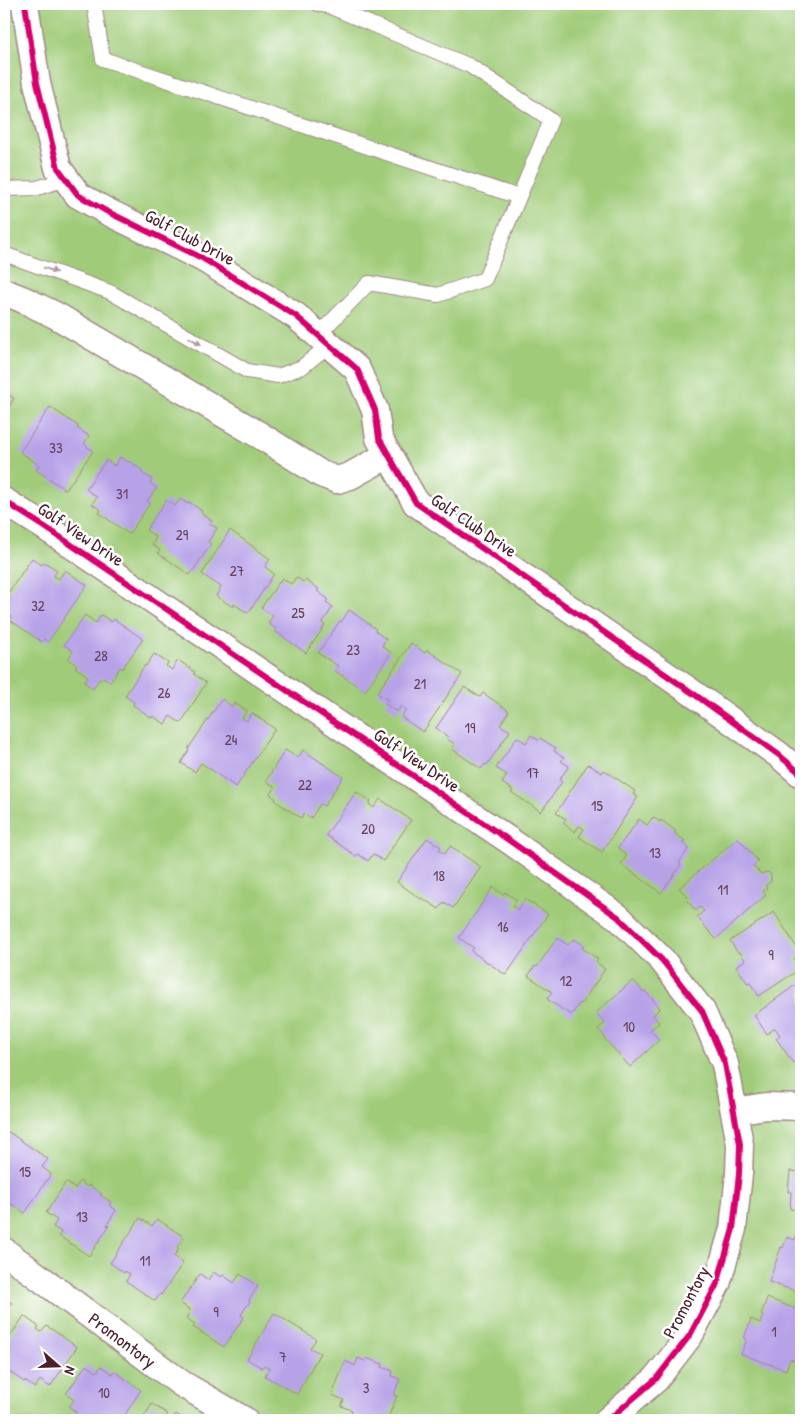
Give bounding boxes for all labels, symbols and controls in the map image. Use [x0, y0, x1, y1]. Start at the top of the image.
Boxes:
street label: Golf Club Drive [141, 203, 239, 271]
one-way arrow [42, 267, 57, 274]
one-way arrow [188, 337, 203, 345]
house number: 33 [49, 437, 63, 458]
house number: 31 [116, 483, 128, 504]
street label: Golf Club Drive [426, 487, 522, 563]
street label: Golf View Drive [33, 496, 129, 572]
house number: 29 [176, 524, 189, 545]
house number: 27 [230, 560, 244, 581]
house number: 32 [31, 595, 45, 616]
house number: 25 [291, 602, 305, 623]
house number: 23 [346, 639, 360, 660]
house number: 28 [94, 645, 108, 666]
house number: 21 [414, 673, 426, 694]
house number: 26 [157, 682, 171, 703]
house number: 19 [465, 717, 476, 738]
street label: Golf View Drive [369, 722, 465, 798]
house number: 24 [225, 729, 238, 750]
house number: 17 [527, 762, 539, 783]
house number: 22 [298, 774, 312, 795]
house number: 15 [591, 795, 604, 816]
house number: 20 [361, 818, 375, 839]
house number: 13 [649, 842, 661, 863]
house number: 18 [433, 865, 445, 886]
house number: 11 [718, 879, 728, 900]
house number: 16 [497, 916, 509, 937]
house number: 9 [768, 944, 774, 965]
house number: 12 [560, 970, 572, 991]
house number: 10 [623, 1016, 635, 1037]
house number: 15 [19, 1161, 32, 1182]
house number: 13 [76, 1206, 88, 1227]
house number: 11 [140, 1250, 150, 1271]
street label: Promontory [657, 1261, 716, 1343]
house number: 9 [213, 1301, 219, 1322]
street label: Promontory [84, 1306, 162, 1373]
house number: 1 [771, 1321, 777, 1342]
north arrow [32, 1342, 82, 1392]
house number: 7 [279, 1346, 287, 1367]
text: N [60, 1364, 81, 1378]
house number: 3 [363, 1377, 370, 1398]
house number: 10 [98, 1382, 110, 1403]

